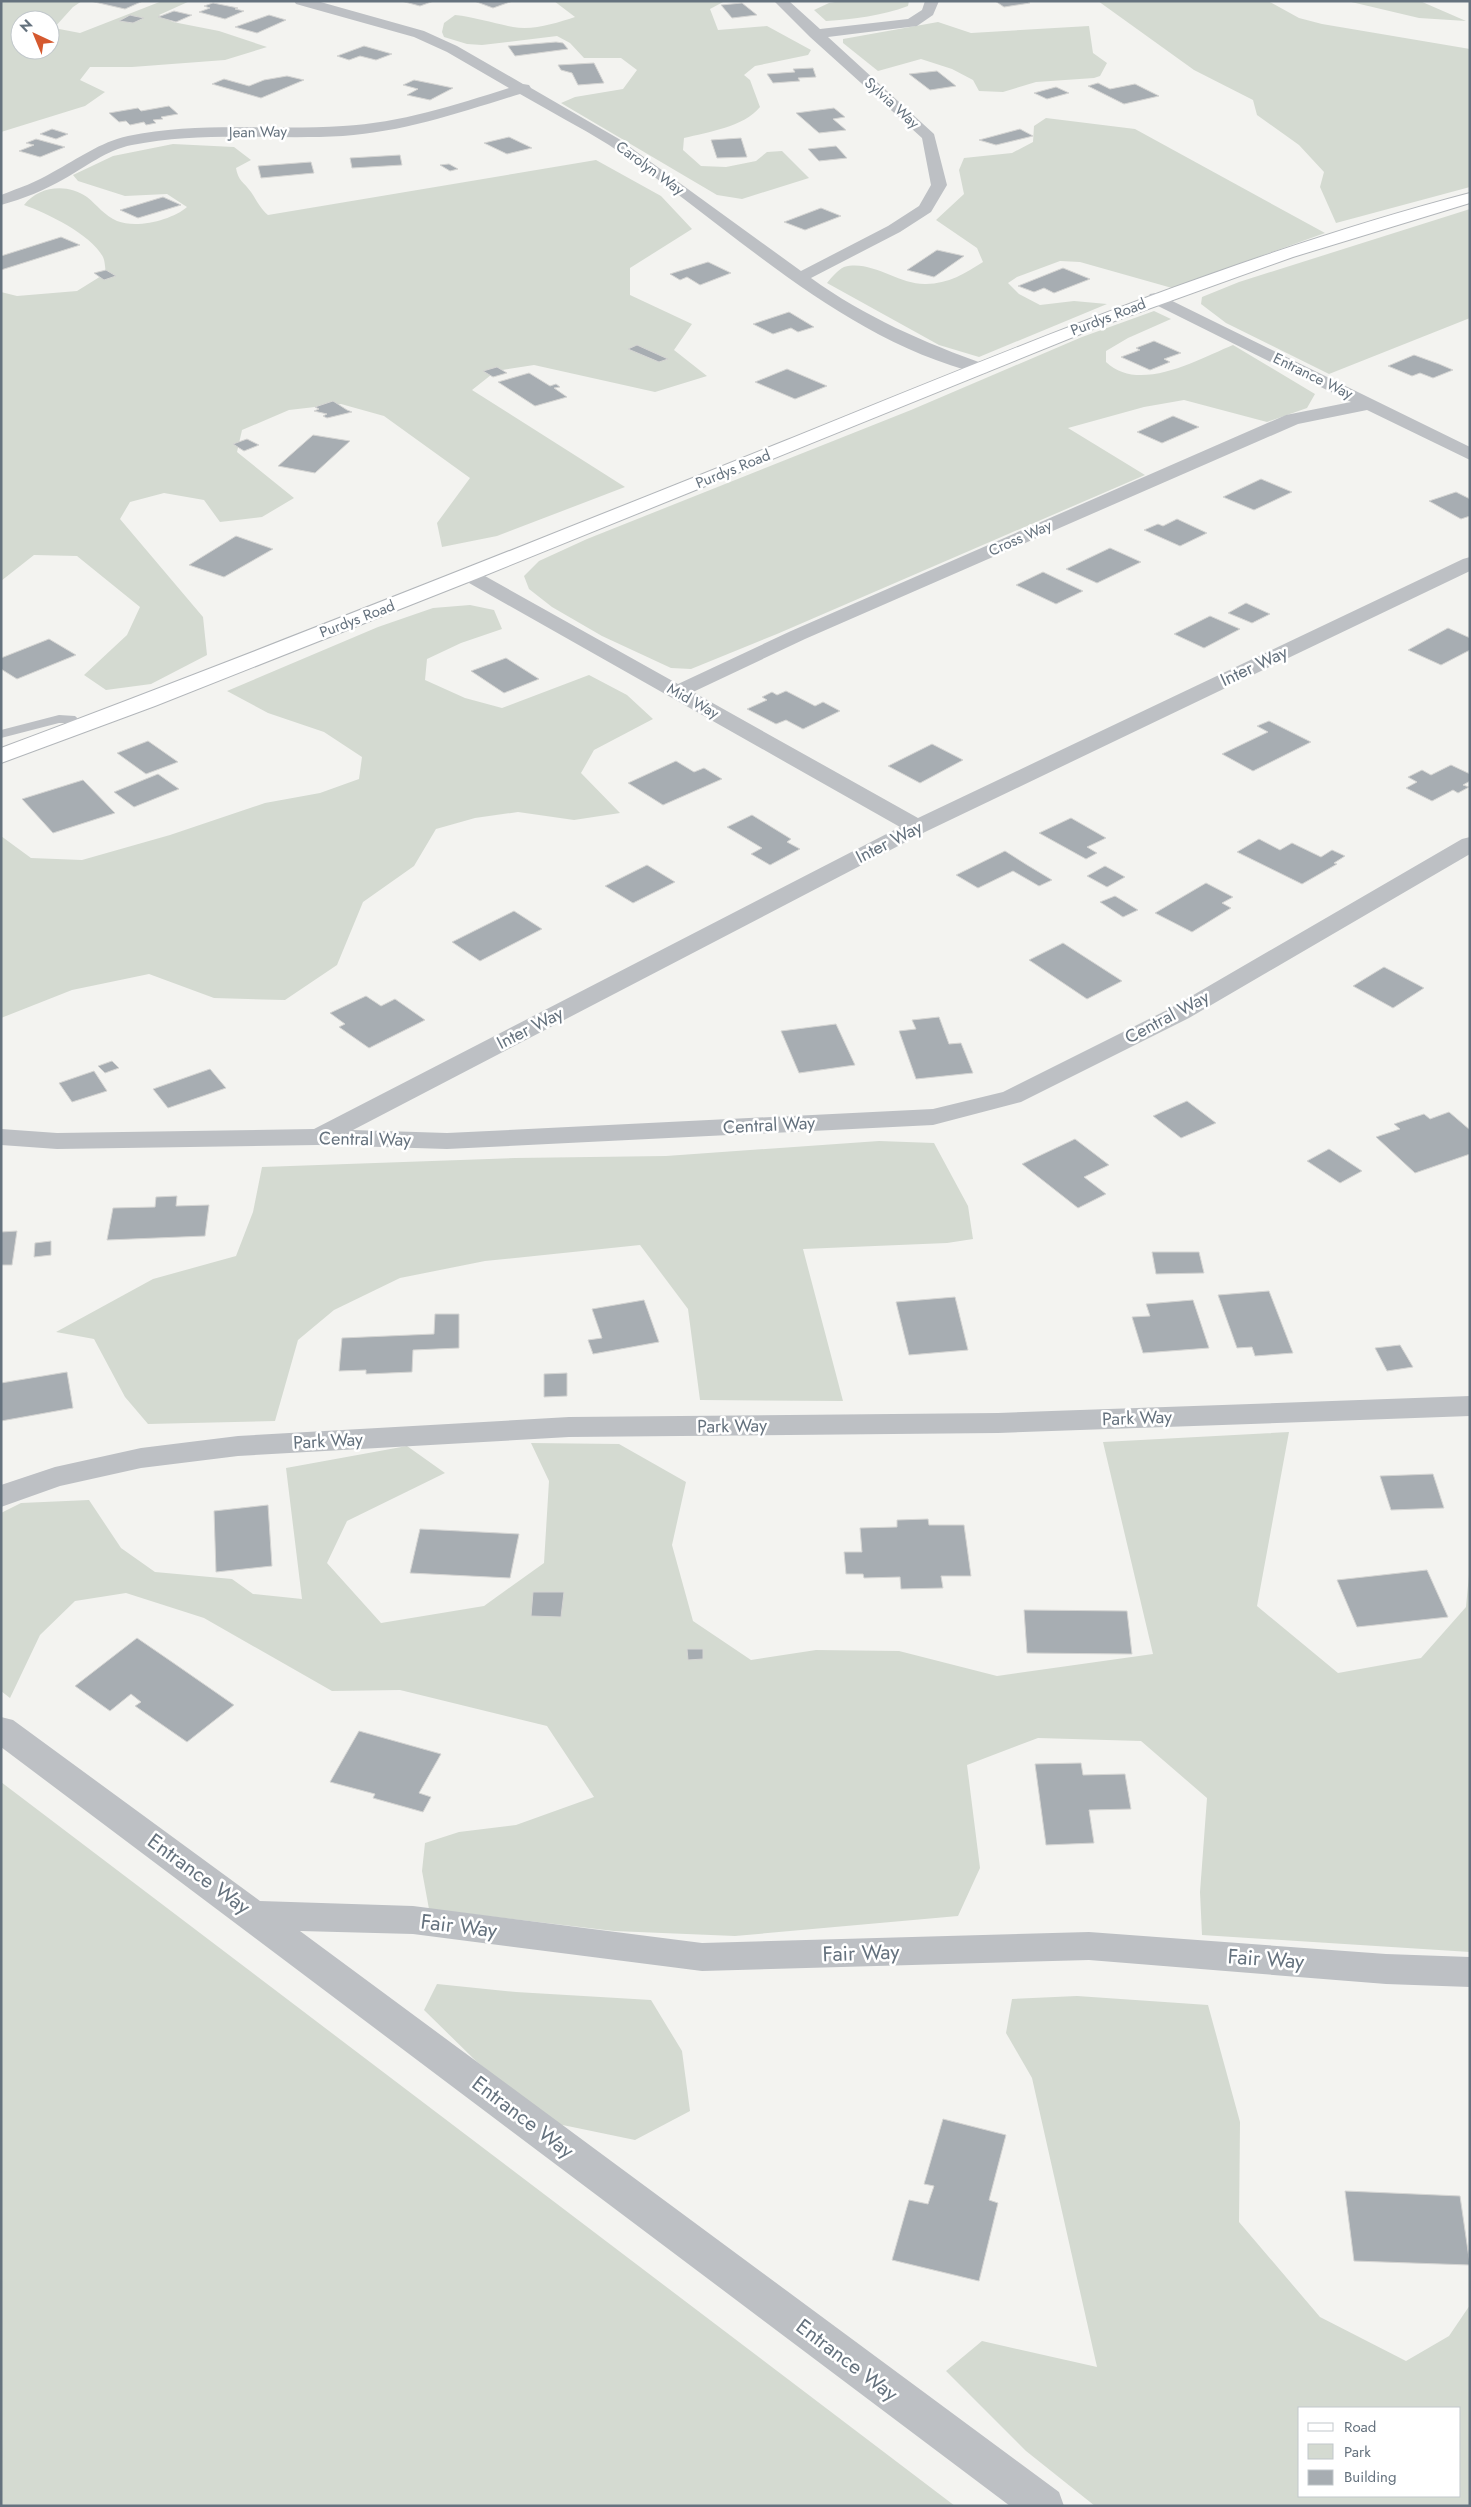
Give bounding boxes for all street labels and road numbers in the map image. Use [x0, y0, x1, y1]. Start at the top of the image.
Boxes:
street label: Sylvia Way [860, 72, 925, 134]
street label: Jean Way [227, 120, 288, 144]
street label: Carolyn Way [611, 136, 689, 201]
street label: Purdys Road [1067, 293, 1149, 341]
street label: Entrance Way [1269, 347, 1357, 405]
street label: Purdys Road [692, 444, 774, 494]
street label: Cross Way [985, 514, 1055, 562]
street label: Purdys Road [316, 595, 398, 643]
street label: Inter Way [1216, 639, 1292, 693]
street label: Mid Way [663, 678, 723, 724]
street label: Inter Way [851, 814, 927, 870]
street label: Central Way [1120, 984, 1214, 1050]
street label: Inter Way [492, 1000, 568, 1056]
street label: Central Way [722, 1110, 816, 1140]
street label: Central Way [319, 1125, 411, 1153]
street label: Park Way [1102, 1404, 1173, 1432]
street label: Park Way [697, 1412, 767, 1440]
street label: Park Way [292, 1426, 364, 1456]
street label: Entrance Way [141, 1826, 257, 1922]
street label: Fair Way [419, 1906, 500, 1946]
street label: Fair Way [822, 1937, 901, 1969]
street label: Fair Way [1227, 1941, 1306, 1977]
street label: Entrance Way [466, 2069, 581, 2166]
street label: Entrance Way [790, 2312, 905, 2409]

